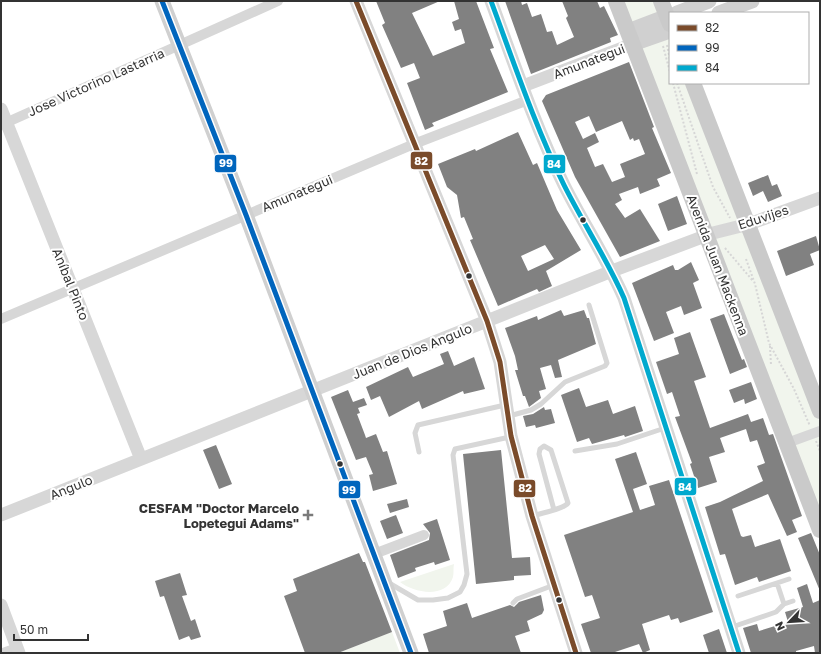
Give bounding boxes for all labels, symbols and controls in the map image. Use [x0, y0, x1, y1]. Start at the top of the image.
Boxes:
legend [669, 12, 809, 84]
text: 82 [705, 20, 719, 35]
street label: Amunategui [551, 40, 627, 82]
text: 99 [705, 40, 720, 55]
street label: Jose Victorino Lastarria [25, 45, 167, 119]
text: 84 [705, 60, 720, 75]
line badge: 82 [410, 151, 433, 170]
line badge: 99 [214, 154, 237, 173]
text: 82 [414, 154, 428, 167]
line badge: 84 [543, 154, 566, 174]
text: 99 [219, 156, 233, 169]
text: 84 [547, 157, 561, 170]
street label: Amunategui [259, 171, 335, 215]
street label: Avenida Juan Mackenna [684, 192, 752, 338]
street label: Eduvijes [736, 201, 790, 233]
unlabelled marker [578, 215, 588, 225]
street label: Aníbal Pinto [49, 246, 93, 322]
unlabelled marker [464, 271, 474, 281]
street label: Juan de Dios Angulo [350, 320, 474, 382]
unlabelled marker [335, 459, 345, 469]
street label: Angulo [47, 471, 95, 503]
line badge: 84 [674, 477, 697, 496]
line badge: 82 [513, 479, 536, 498]
line badge: 99 [338, 480, 361, 499]
text: 84 [678, 480, 692, 493]
text: 82 [518, 481, 532, 494]
text: 99 [342, 483, 356, 496]
place label: CESFAM "Doctor Marcelo Lopetegui Adams" [139, 500, 299, 531]
marker: CESFAM "Doctor Marcelo Lopetegui Adams" [302, 509, 314, 521]
unlabelled marker [554, 595, 564, 605]
north arrow [769, 602, 809, 642]
scale bar [14, 616, 88, 642]
text: N [772, 620, 787, 633]
text: 50 m [20, 622, 48, 637]

